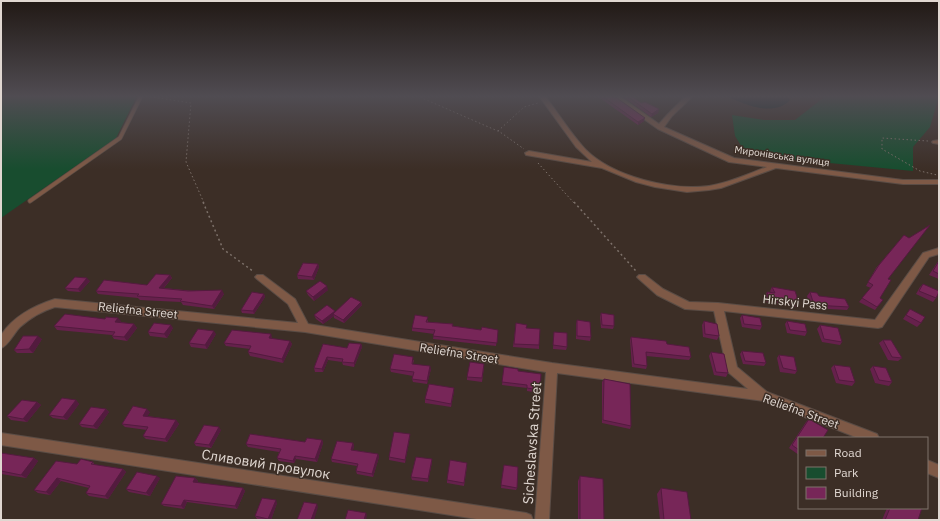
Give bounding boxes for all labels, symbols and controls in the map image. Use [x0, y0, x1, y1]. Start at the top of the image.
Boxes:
street label: Миронівська вулиця [734, 143, 830, 169]
street label: Hirskyi Pass [762, 291, 828, 313]
street label: Reliefna Street [98, 298, 178, 322]
street label: Reliefna Street [418, 339, 500, 367]
street label: Sicheslavska Street [519, 381, 545, 505]
street label: Reliefna Street [761, 390, 841, 432]
legend [798, 437, 928, 509]
street label: Сливовий провулок [200, 445, 332, 483]
text: Road [834, 445, 862, 460]
text: Park [834, 465, 859, 480]
text: Building [834, 485, 879, 500]

